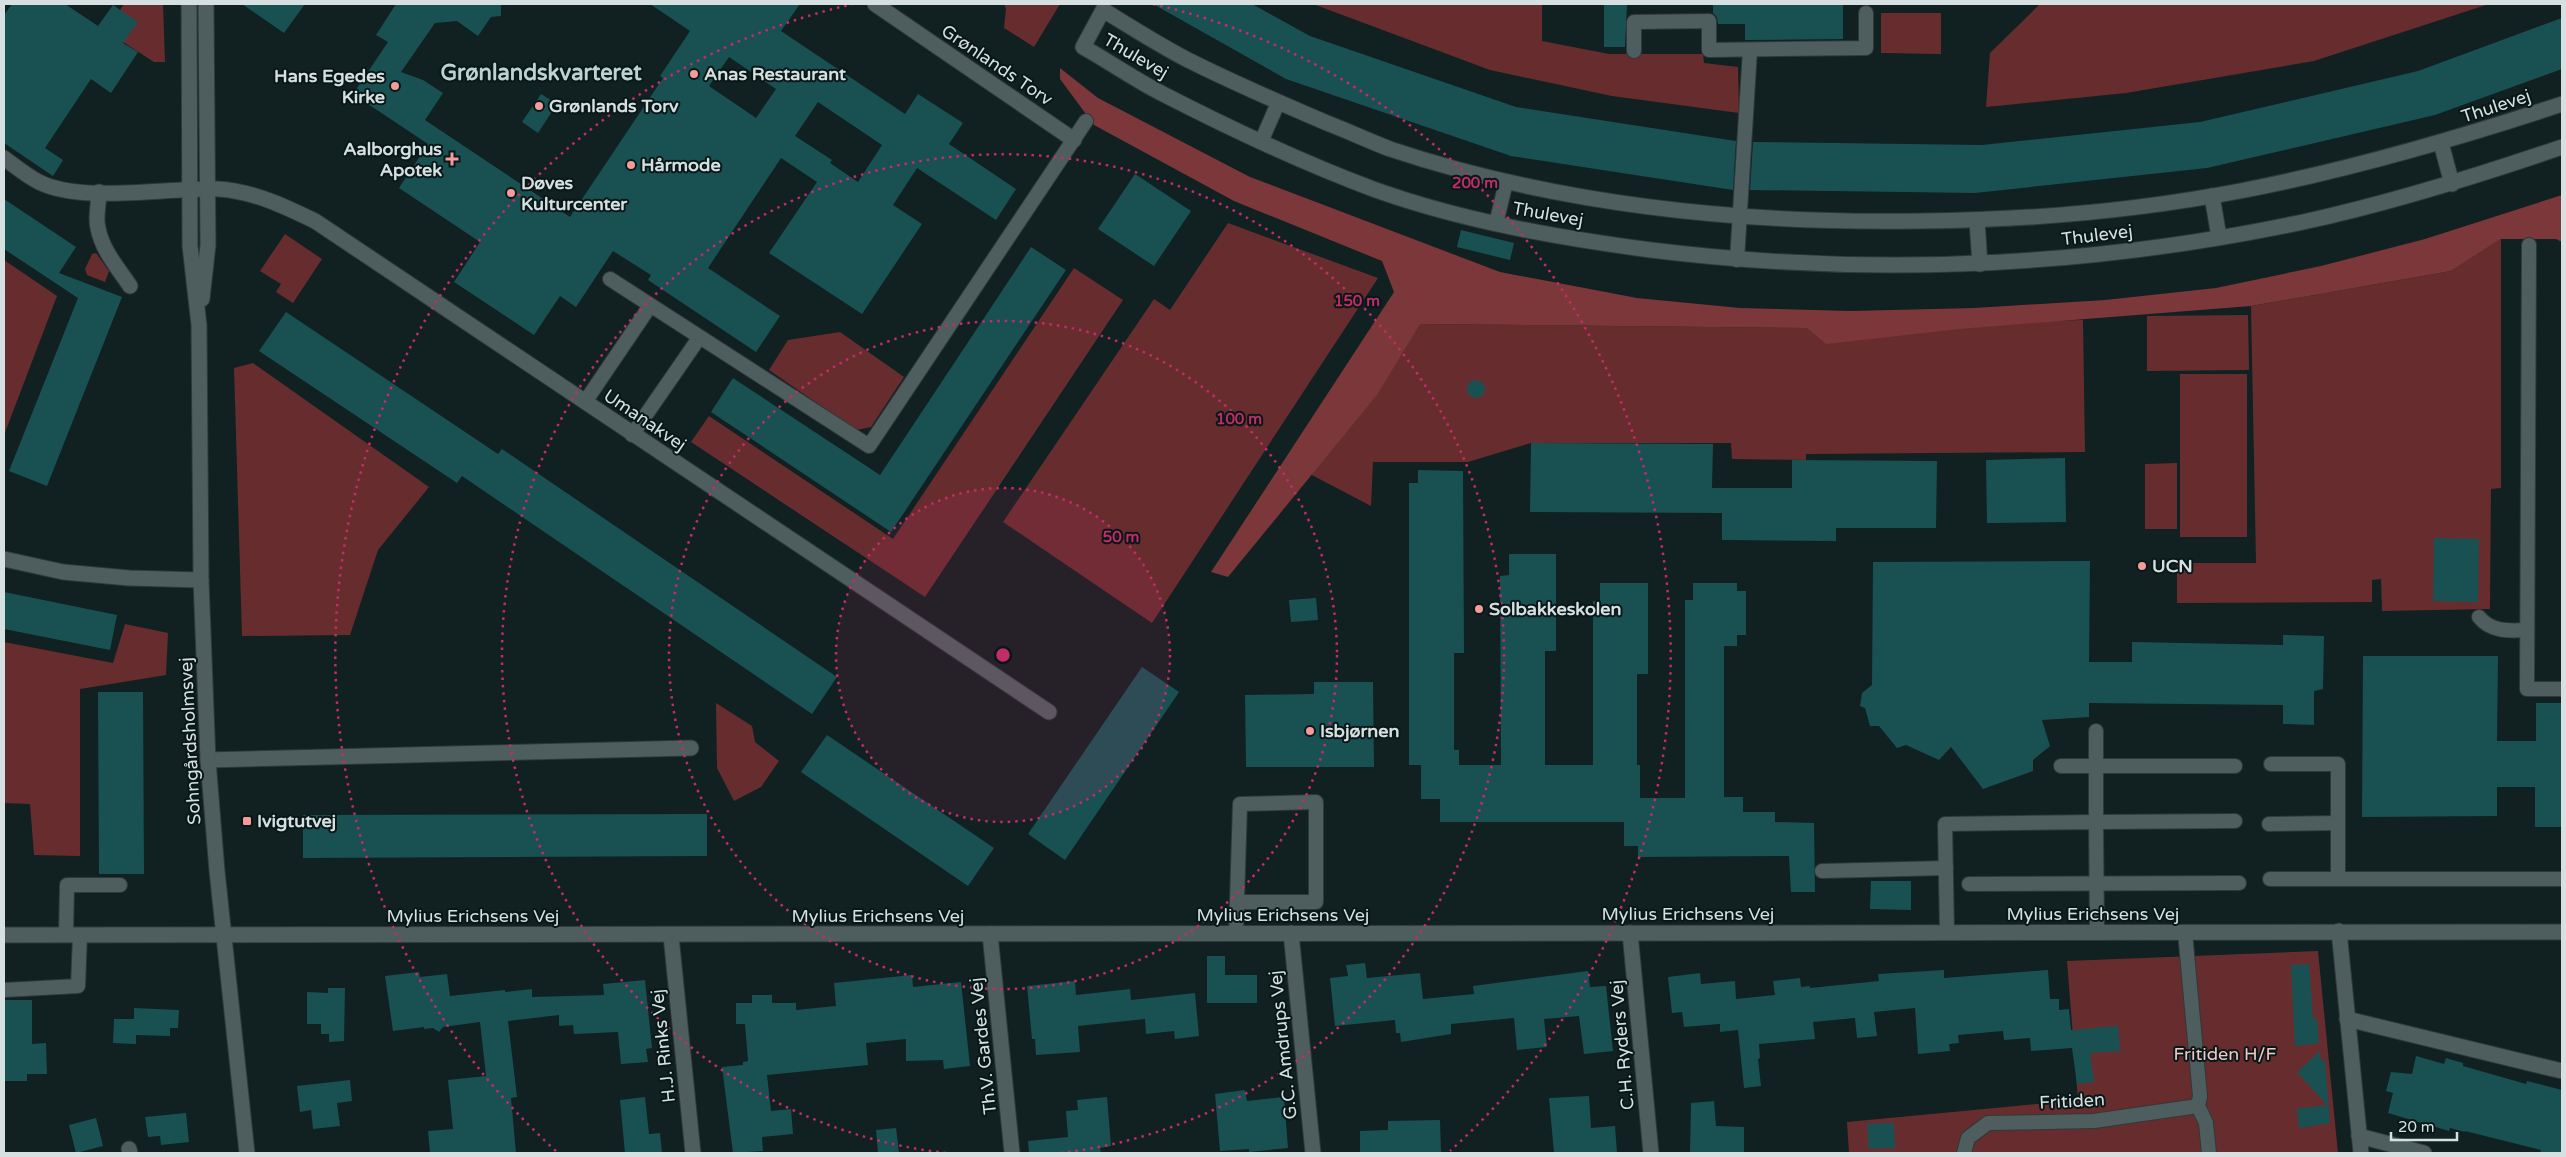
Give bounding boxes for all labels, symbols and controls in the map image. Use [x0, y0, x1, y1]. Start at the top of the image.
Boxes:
street label: Grønlands Torv [937, 20, 1057, 111]
street label: Thulevej [1100, 29, 1172, 83]
district label: Grønlandskvarteret [440, 60, 642, 86]
place label: Anas Restaurant [704, 63, 846, 85]
place label: Hans Egedes Kirke [274, 65, 385, 108]
marker: Anas Restaurant [688, 68, 700, 80]
marker: Hans Egedes Kirke [389, 80, 401, 92]
street label: Thulevej [2459, 84, 2533, 128]
place label: Grønlands Torv [549, 95, 679, 117]
marker: Grønlands Torv [533, 100, 545, 112]
place label: Aalborghus Apotek [343, 138, 442, 181]
marker: Aalborghus Apotek [446, 153, 458, 165]
place label: Hårmode [641, 154, 721, 176]
marker: Hårmode [625, 159, 637, 171]
place label: Døves Kulturcenter [521, 172, 628, 215]
text: 200 m [1452, 174, 1498, 192]
marker: Døves Kulturcenter [505, 187, 517, 199]
street label: Thulevej [1511, 197, 1585, 231]
street label: Thulevej [2060, 220, 2134, 250]
text: 150 m [1334, 292, 1380, 310]
street label: Umanakvej [599, 384, 691, 456]
text: 100 m [1216, 410, 1262, 428]
text: 50 m [1103, 528, 1139, 546]
place label: UCN [2152, 555, 2193, 577]
marker: UCN [2136, 560, 2148, 572]
place label: Solbakkeskolen [1489, 598, 1622, 620]
marker: Solbakkeskolen [1473, 603, 1485, 615]
centre of rings [994, 646, 1012, 664]
street label: Sohngårdsholmsvej [175, 657, 205, 825]
place label: Isbjørnen [1320, 720, 1399, 742]
marker: Isbjørnen [1304, 725, 1316, 737]
place label: Ivigtutvej [257, 810, 336, 832]
marker: Ivigtutvej [241, 815, 253, 827]
street label: Mylius Erichsens Vej [1602, 903, 1774, 925]
street label: Mylius Erichsens Vej [2007, 903, 2179, 925]
street label: Mylius Erichsens Vej [1197, 904, 1369, 926]
street label: Mylius Erichsens Vej [387, 905, 559, 927]
street label: Mylius Erichsens Vej [792, 905, 964, 927]
street label: G.C. Amdrups Vej [1264, 969, 1302, 1121]
street label: Th.V. Gardes Vej [965, 976, 1001, 1116]
street label: C.H. Ryders Vej [1605, 979, 1639, 1111]
street label: H.J. Rinks Vej [646, 988, 680, 1104]
park label: Fritiden H/F [2174, 1043, 2276, 1065]
street label: Fritiden [2039, 1088, 2105, 1114]
scale bar [2391, 1110, 2457, 1142]
text: 20 m [2398, 1118, 2435, 1136]

